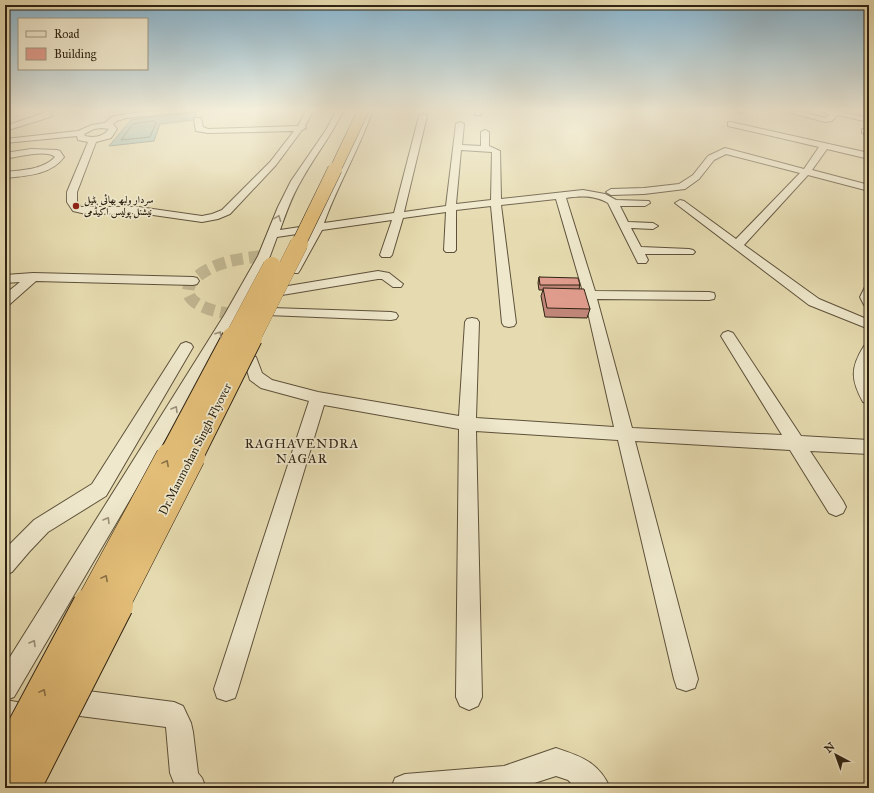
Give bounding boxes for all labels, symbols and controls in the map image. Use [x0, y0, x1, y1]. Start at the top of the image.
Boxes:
legend [18, 18, 148, 70]
text: Road [54, 27, 80, 41]
text: Building [54, 47, 97, 62]
place label: سردار ولبھ بھائی پٹیل نیشنل پولیس اکیڈمی [83, 194, 154, 219]
marker: سردار ولبھ بھائی پٹیل نیشنل پولیس اکیڈمی [71, 201, 81, 211]
one-way arrow [274, 215, 282, 222]
one-way arrow [215, 331, 222, 338]
street label: Dr.Manmohan Singh Flyover [156, 380, 236, 518]
one-way arrow [170, 406, 177, 413]
district label: RAGHAVENDRA NAGAR [245, 436, 359, 467]
one-way arrow [161, 460, 169, 467]
one-way arrow [103, 517, 110, 524]
one-way arrow [100, 574, 107, 582]
one-way arrow [28, 640, 35, 647]
one-way arrow [39, 689, 46, 696]
north arrow [816, 735, 856, 775]
text: N [822, 739, 838, 756]

